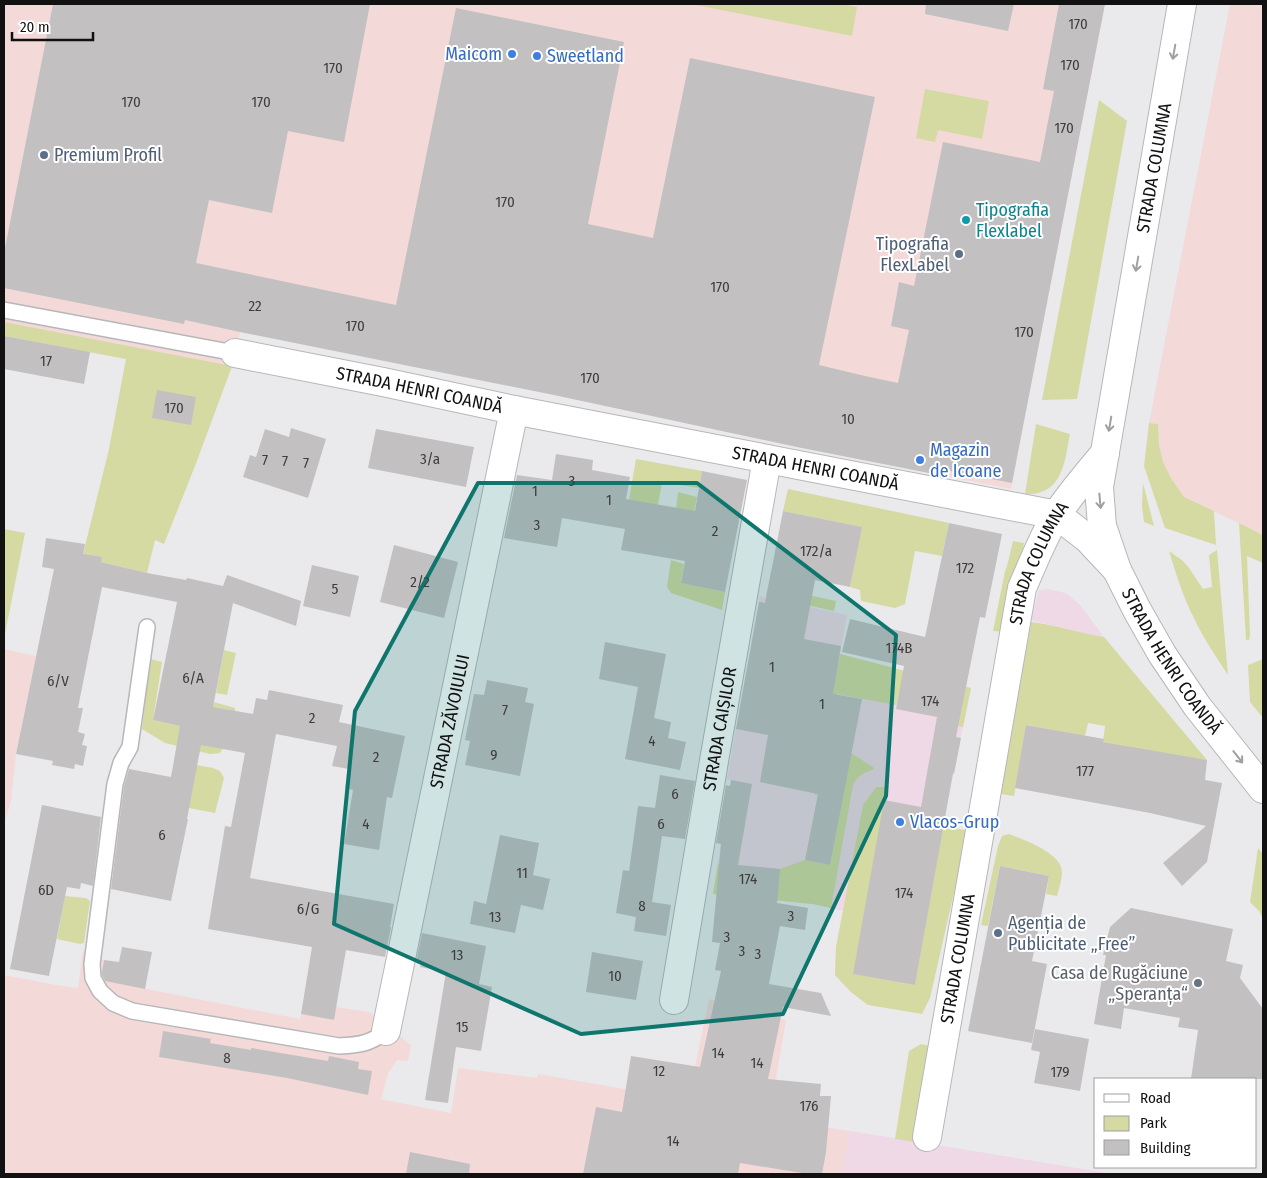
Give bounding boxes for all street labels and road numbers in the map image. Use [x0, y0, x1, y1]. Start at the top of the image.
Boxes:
street label: STRADA COLUMNA [1132, 101, 1176, 235]
street label: STRADA HENRI COANDĂ [334, 362, 505, 418]
street label: STRADA HENRI COANDĂ [730, 441, 901, 495]
street label: STRADA COLUMNA [1005, 497, 1074, 626]
street label: STRADA HENRI COANDĂ [1117, 584, 1226, 739]
street label: STRADA ZĂVOIULUI [425, 652, 474, 791]
street label: STRADA CAIȘILOR [698, 665, 741, 792]
street label: STRADA COLUMNA [936, 891, 980, 1025]

